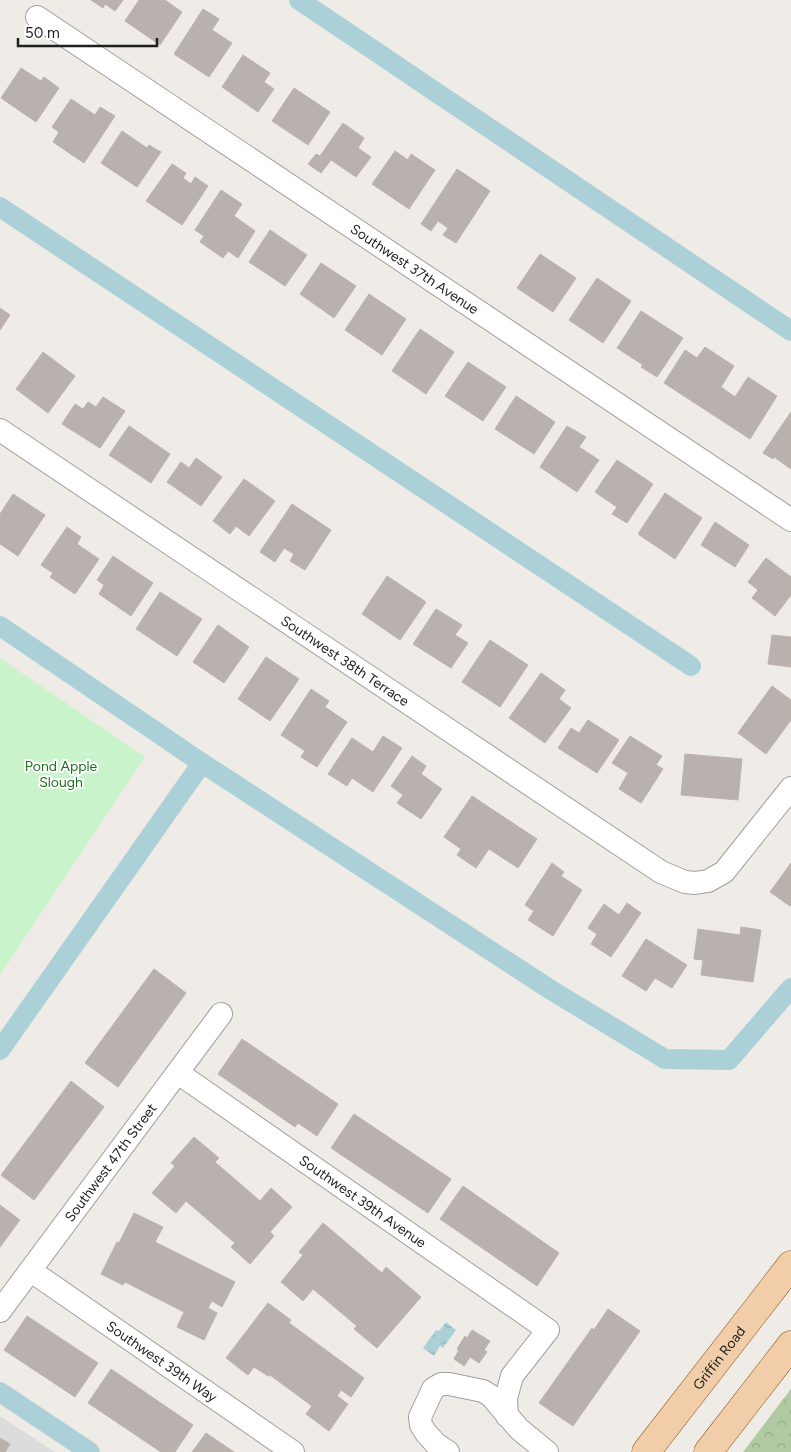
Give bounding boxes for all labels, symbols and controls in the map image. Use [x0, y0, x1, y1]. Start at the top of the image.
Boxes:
scale bar [18, 15, 156, 47]
text: 50 m [25, 24, 60, 42]
street label: Southwest 37th Avenue [347, 220, 482, 318]
street label: Southwest 38th Terrace [278, 612, 413, 710]
park label: Pond Apple Slough [25, 758, 98, 791]
street label: Southwest 47th Street [61, 1100, 160, 1225]
street label: Southwest 39th Avenue [296, 1151, 430, 1252]
street label: Southwest 39th Way [103, 1317, 221, 1406]
street label: Griffin Road [689, 1323, 749, 1393]

